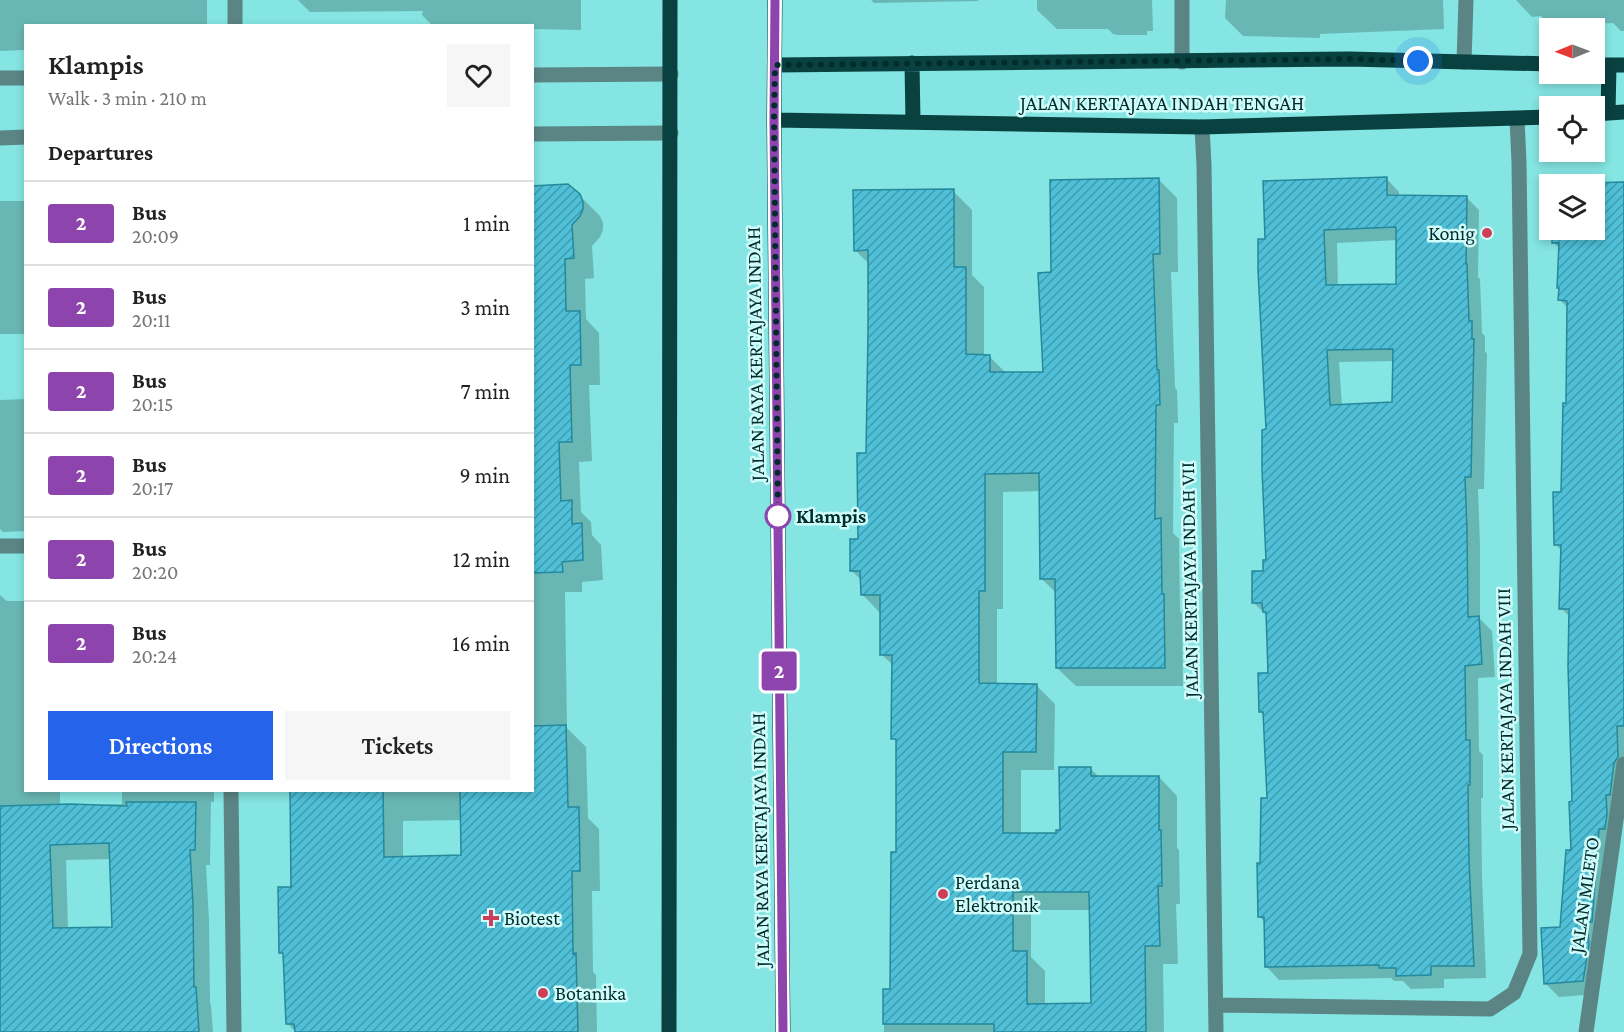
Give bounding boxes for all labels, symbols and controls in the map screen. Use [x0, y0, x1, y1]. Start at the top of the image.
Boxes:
north arrow [1539, 18, 1605, 84]
map controls [1539, 18, 1605, 240]
button: heart [447, 44, 510, 107]
your location [1403, 46, 1433, 76]
text: Klampis [48, 49, 144, 80]
text: Walk · 3 min · 210 m [48, 87, 207, 109]
street label: JALAN KERTAJAYA INDAH TENGAH [1018, 92, 1304, 115]
button: locate [1539, 96, 1605, 162]
text: Departures [48, 140, 153, 165]
button: layers [1539, 174, 1605, 240]
text: Bus [132, 200, 166, 225]
text: 2 [76, 211, 86, 235]
text: 1 min [463, 211, 510, 236]
place label: Konig [1428, 222, 1475, 245]
text: 20:09 [132, 225, 179, 247]
marker: Konig [1480, 226, 1494, 240]
street label: JALAN RAYA KERTAJAYA INDAH [742, 227, 769, 483]
text: Bus [132, 284, 166, 309]
text: 2 [76, 295, 86, 319]
text: 3 min [460, 295, 510, 320]
text: 20:11 [132, 309, 171, 331]
text: Bus [132, 368, 166, 393]
text: 2 [76, 379, 86, 403]
text: 7 min [460, 379, 510, 404]
text: 20:15 [132, 393, 173, 415]
text: Bus [132, 452, 166, 477]
street label: JALAN KERTAJAYA INDAH VII [1176, 462, 1203, 700]
text: 2 [76, 463, 86, 487]
text: 9 min [459, 463, 510, 488]
text: 20:17 [132, 477, 173, 499]
marker: Klampis [765, 503, 791, 529]
place label: Klampis [796, 505, 866, 527]
text: Bus [132, 536, 166, 561]
text: 2 [76, 547, 86, 571]
text: 12 min [453, 547, 510, 572]
text: 20:20 [132, 561, 178, 583]
street label: JALAN KERTAJAYA INDAH VIII [1492, 588, 1519, 832]
text: Bus [132, 620, 166, 645]
text: 2 [76, 631, 86, 655]
text: 16 min [452, 631, 510, 656]
text: 20:24 [132, 645, 177, 667]
line badge: 2 [760, 652, 798, 690]
text: 2 [774, 659, 784, 683]
button: Directions [48, 711, 273, 780]
button: Tickets [285, 711, 510, 780]
street label: JALAN RAYA KERTAJAYA INDAH [747, 713, 774, 969]
street label: JALAN MLETO [1565, 835, 1604, 957]
place label: Perdana Elektronik [955, 871, 1039, 916]
marker: Perdana Elektronik [936, 887, 950, 901]
place label: Biotest [504, 907, 560, 929]
marker: Biotest [482, 909, 500, 927]
place label: Botanika [555, 982, 626, 1004]
marker: Botanika [536, 986, 550, 1000]

